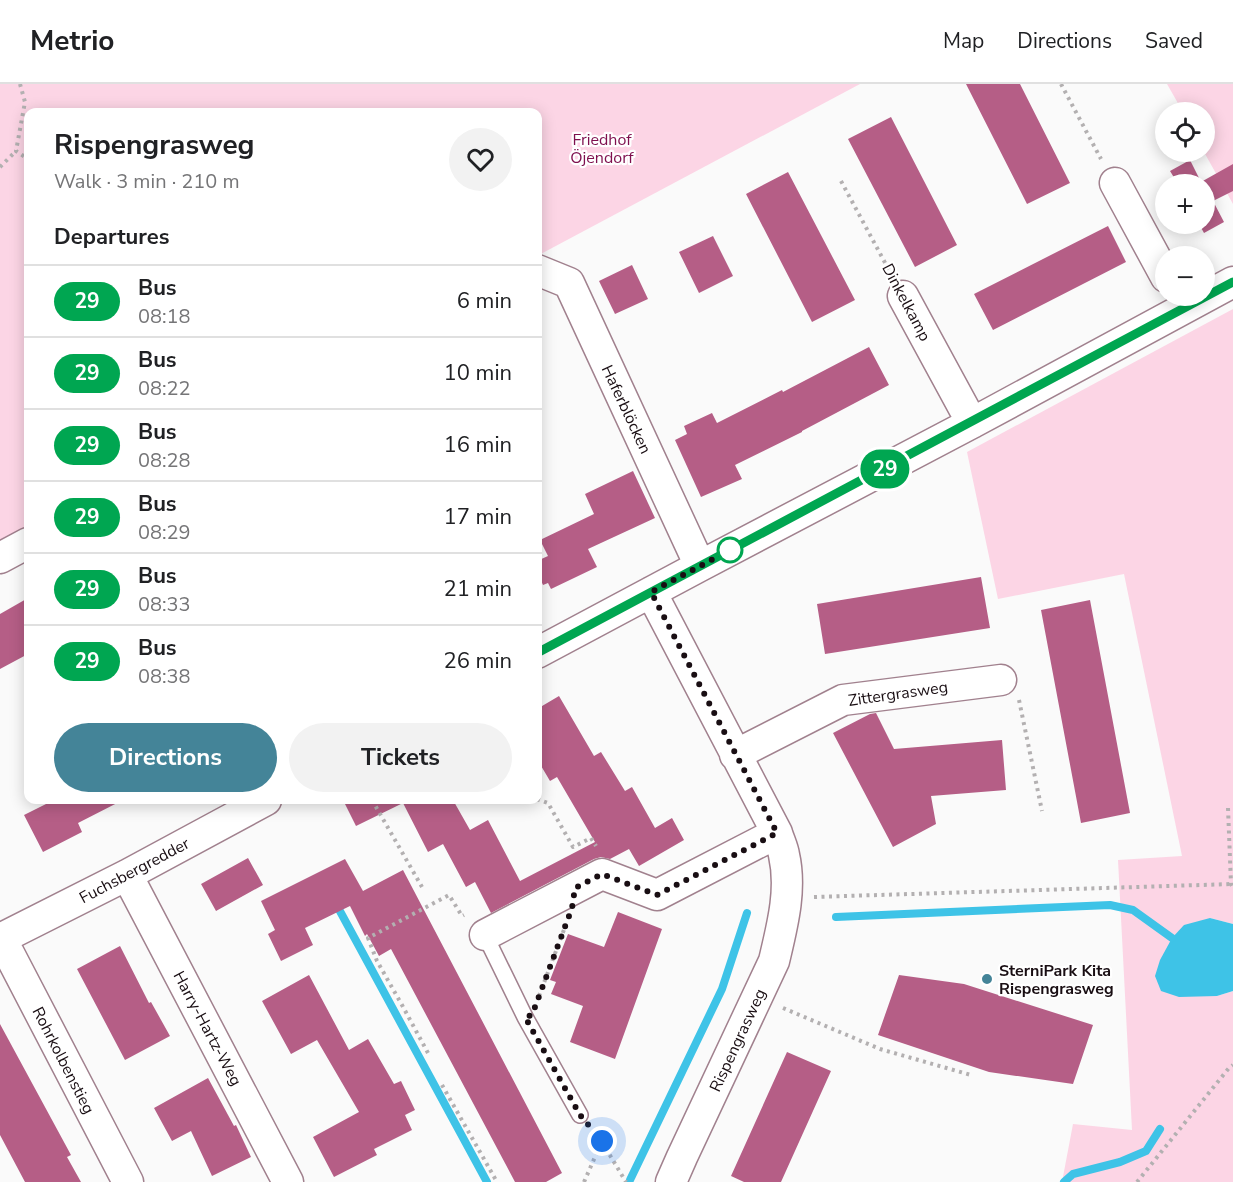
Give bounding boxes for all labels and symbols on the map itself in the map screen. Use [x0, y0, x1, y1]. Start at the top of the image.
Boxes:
park label: Friedhof Öjendorf [570, 129, 634, 169]
street label: Dinkelkamp [876, 260, 936, 345]
street label: Haferblöcken [596, 361, 656, 457]
line badge: 29 [858, 450, 912, 488]
unlabelled marker [717, 537, 743, 563]
street label: Zittergrasweg [847, 676, 949, 712]
street label: Fuchsbergredder [76, 832, 194, 909]
place label: SterniPark Kita Rispengrasweg [999, 960, 1114, 1000]
street label: Harry-Hartz-Weg [168, 967, 247, 1090]
marker: SterniPark Kita Rispengrasweg [980, 972, 994, 986]
street label: Rispengrasweg [704, 985, 771, 1096]
street label: Rohrkolbenstieg [27, 1003, 100, 1118]
your location [587, 1126, 617, 1156]

